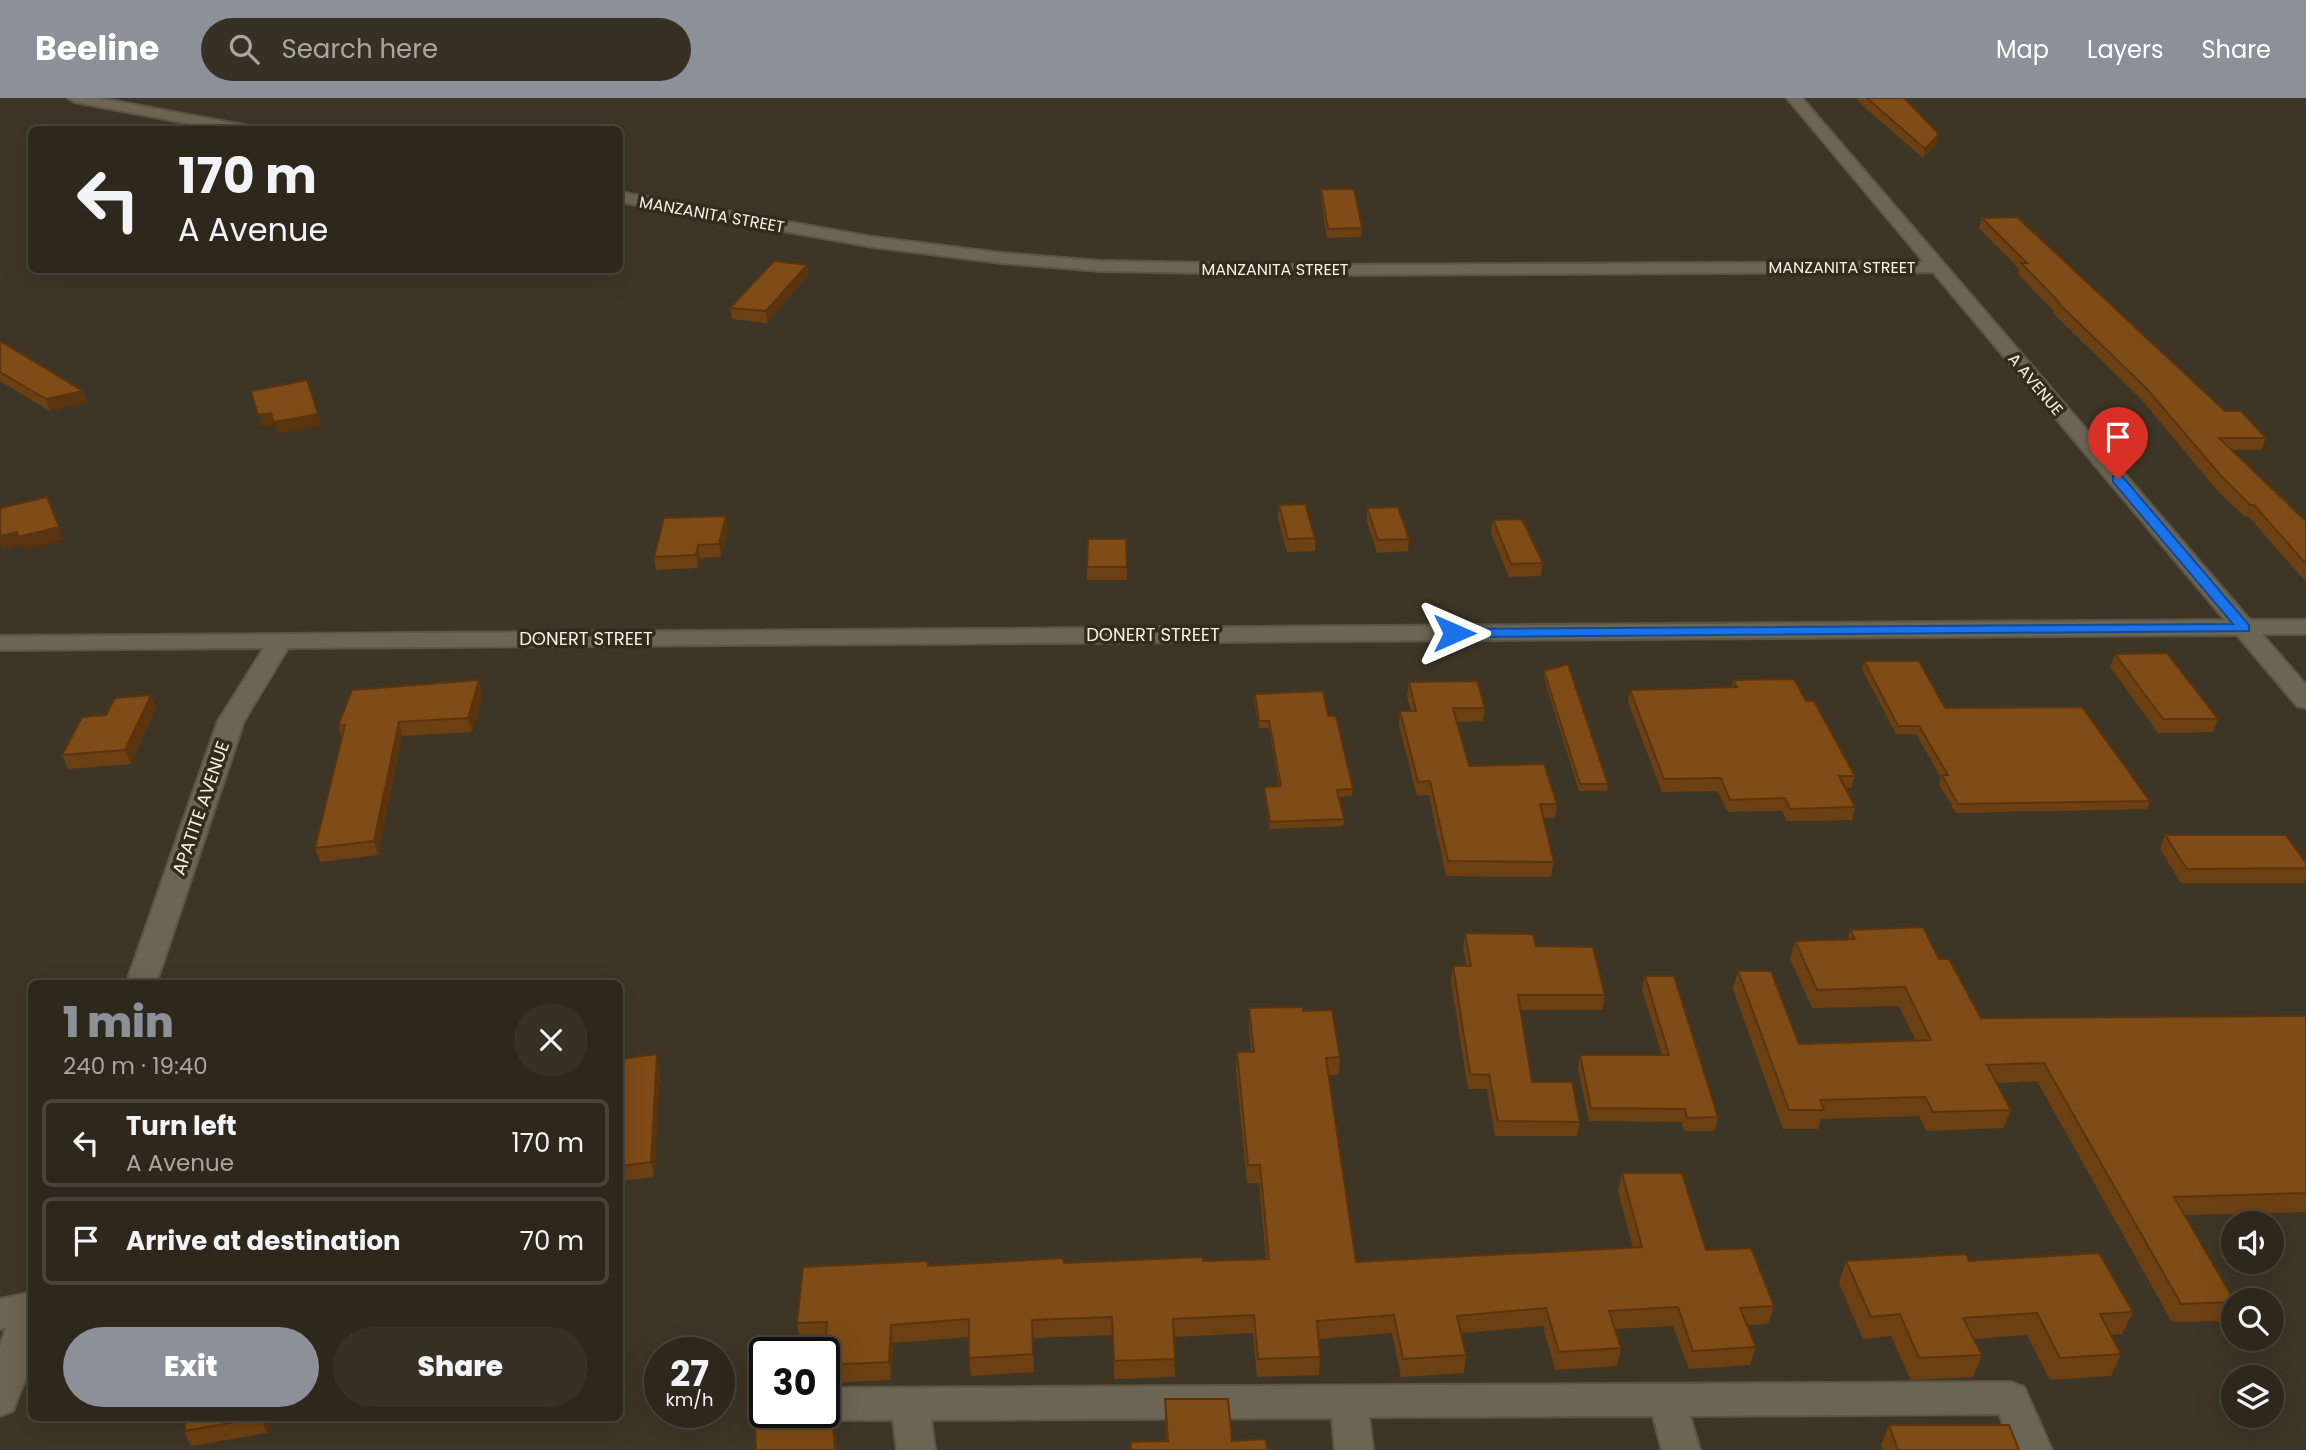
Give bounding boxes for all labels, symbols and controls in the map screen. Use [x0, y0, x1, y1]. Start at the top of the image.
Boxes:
search box [201, 18, 691, 81]
text: Beeline [35, 25, 159, 72]
icon: search [225, 30, 263, 68]
text: Search here [281, 31, 438, 67]
text: Map [1996, 33, 2049, 66]
text: Layers [2087, 33, 2163, 66]
text: Share [2201, 33, 2271, 66]
text: 170 m [178, 142, 317, 210]
icon: left [63, 154, 154, 245]
street label: MANZANITA STREET [638, 190, 787, 239]
text: A Avenue [178, 207, 328, 252]
street label: MANZANITA STREET [1769, 256, 1916, 279]
street label: MANZANITA STREET [1202, 258, 1349, 281]
street label: A AVENUE [2003, 348, 2069, 420]
pin [2088, 407, 2148, 479]
icon: arrive [2099, 418, 2137, 456]
position arrow [1417, 596, 1491, 670]
street label: DONERT STREET [1086, 622, 1220, 647]
street label: DONERT STREET [519, 626, 653, 651]
street label: APATITE AVENUE [166, 737, 235, 878]
text: 1 min [63, 993, 174, 1052]
button: close [514, 1003, 588, 1077]
text: 240 m · 19:40 [63, 1050, 208, 1082]
text: Turn left [126, 1108, 237, 1144]
icon: left [67, 1124, 105, 1162]
text: 170 m [511, 1125, 584, 1161]
text: A Avenue [126, 1147, 234, 1179]
map controls [2221, 1211, 2284, 1428]
button: sound [2221, 1211, 2284, 1274]
icon: arrive [67, 1222, 105, 1260]
text: Arrive at destination [126, 1223, 401, 1259]
text: 70 m [520, 1223, 584, 1259]
button: search [2221, 1288, 2284, 1351]
button: Exit [63, 1327, 319, 1407]
button: Share [333, 1327, 588, 1407]
speed limit sign: 30 [749, 1337, 840, 1428]
text: 27 [670, 1349, 709, 1398]
button: layers [2221, 1365, 2284, 1428]
text: km/h [666, 1387, 713, 1412]

